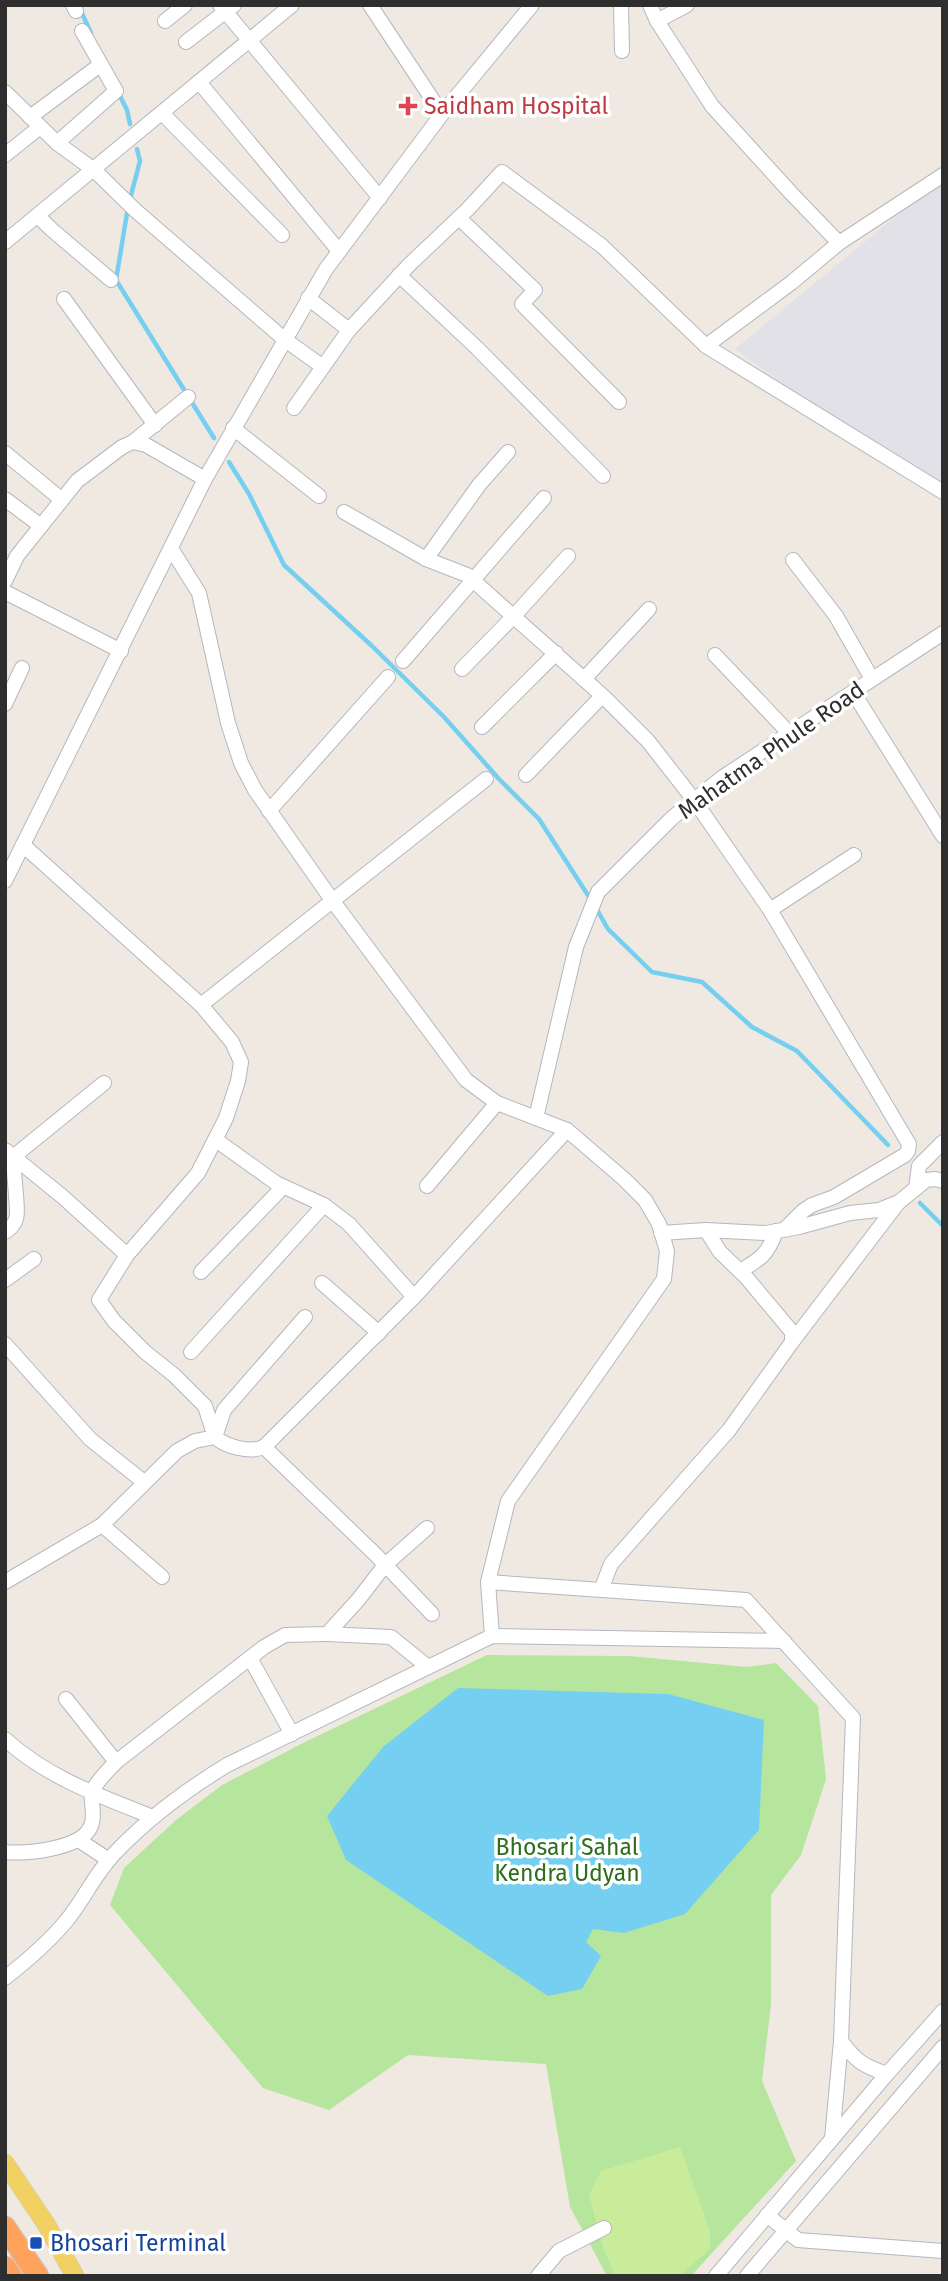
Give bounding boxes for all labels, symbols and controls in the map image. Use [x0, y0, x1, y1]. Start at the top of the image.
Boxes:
place label: Saidham Hospital [424, 92, 608, 120]
marker: Saidham Hospital [398, 96, 418, 116]
street label: Mahatma Phule Road [672, 675, 870, 825]
park label: Bhosari Sahal Kendra Udyan [494, 1833, 640, 1887]
place label: Bhosari Terminal [50, 2229, 226, 2257]
marker: Bhosari Terminal [28, 2235, 44, 2251]

